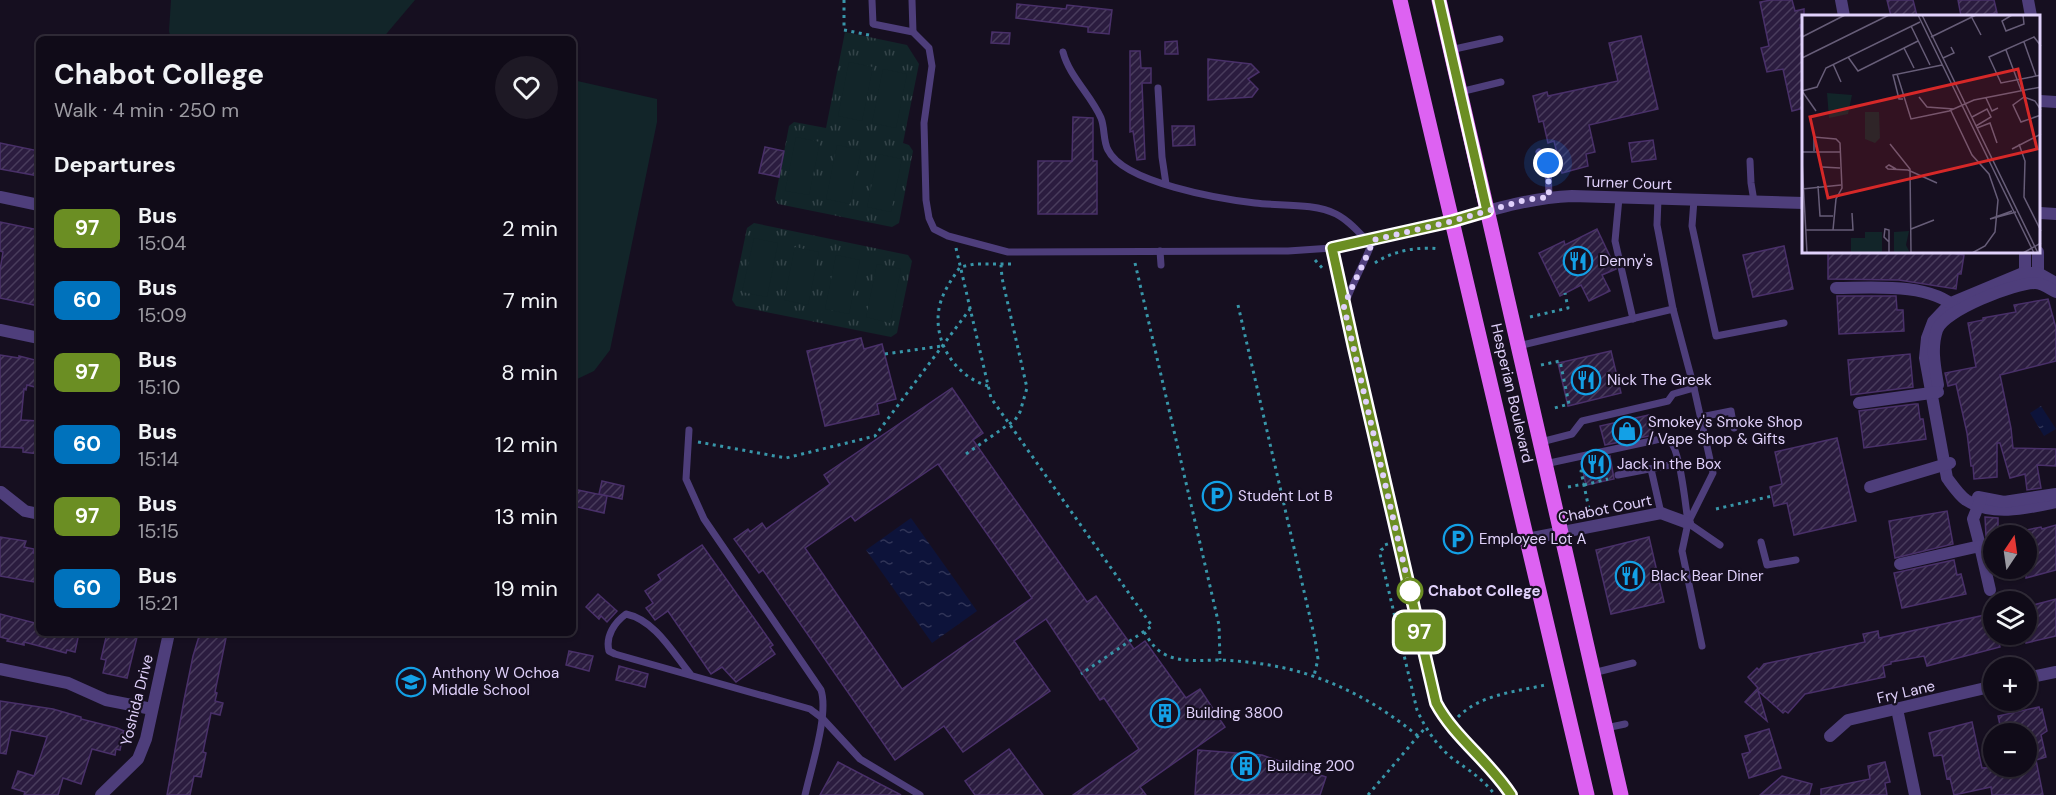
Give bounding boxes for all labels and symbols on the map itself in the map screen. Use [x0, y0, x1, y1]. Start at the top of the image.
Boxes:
inset map [1802, 15, 2041, 254]
your location [1533, 148, 1563, 178]
street label: Turner Court [1584, 171, 1673, 195]
restaurant icon: Denny's [1562, 245, 1594, 277]
place label: Denny's [1599, 251, 1653, 271]
street label: Hesperian Boulevard [1486, 321, 1538, 465]
restaurant icon: Nick The Greek [1570, 364, 1602, 396]
place label: Nick The Greek [1607, 370, 1712, 390]
place label: Smokey's Smoke Shop / Vape Shop & Gifts [1648, 412, 1803, 449]
shop icon: Smokey's Smoke Shop / Vape Shop & Gifts [1611, 415, 1643, 447]
restaurant icon: Jack in the Box [1580, 448, 1612, 480]
place label: Jack in the Box [1617, 454, 1722, 474]
parking icon: Student Lot B [1201, 480, 1233, 512]
place label: Student Lot B [1238, 486, 1333, 506]
street label: Chabot Court [1556, 490, 1654, 528]
parking icon: Employee Lot A [1442, 523, 1474, 555]
north arrow [1983, 525, 2037, 579]
place label: Employee Lot A [1479, 529, 1587, 549]
restaurant icon: Black Bear Diner [1614, 560, 1646, 592]
place label: Black Bear Diner [1651, 566, 1764, 586]
marker: Chabot College [1397, 578, 1423, 604]
place label: Chabot College [1428, 581, 1541, 601]
line badge: 97 [1392, 612, 1446, 652]
street label: Yoshida Drive [116, 652, 158, 748]
place label: Anthony W Ochoa Middle School [432, 663, 559, 700]
school or university icon: Anthony W Ochoa Middle School [395, 666, 427, 698]
street label: Fry Lane [1875, 676, 1937, 708]
building icon: Building 3800 [1149, 697, 1181, 729]
place label: Building 3800 [1186, 703, 1283, 723]
building icon: Building 200 [1230, 750, 1262, 782]
place label: Building 200 [1267, 756, 1355, 776]

